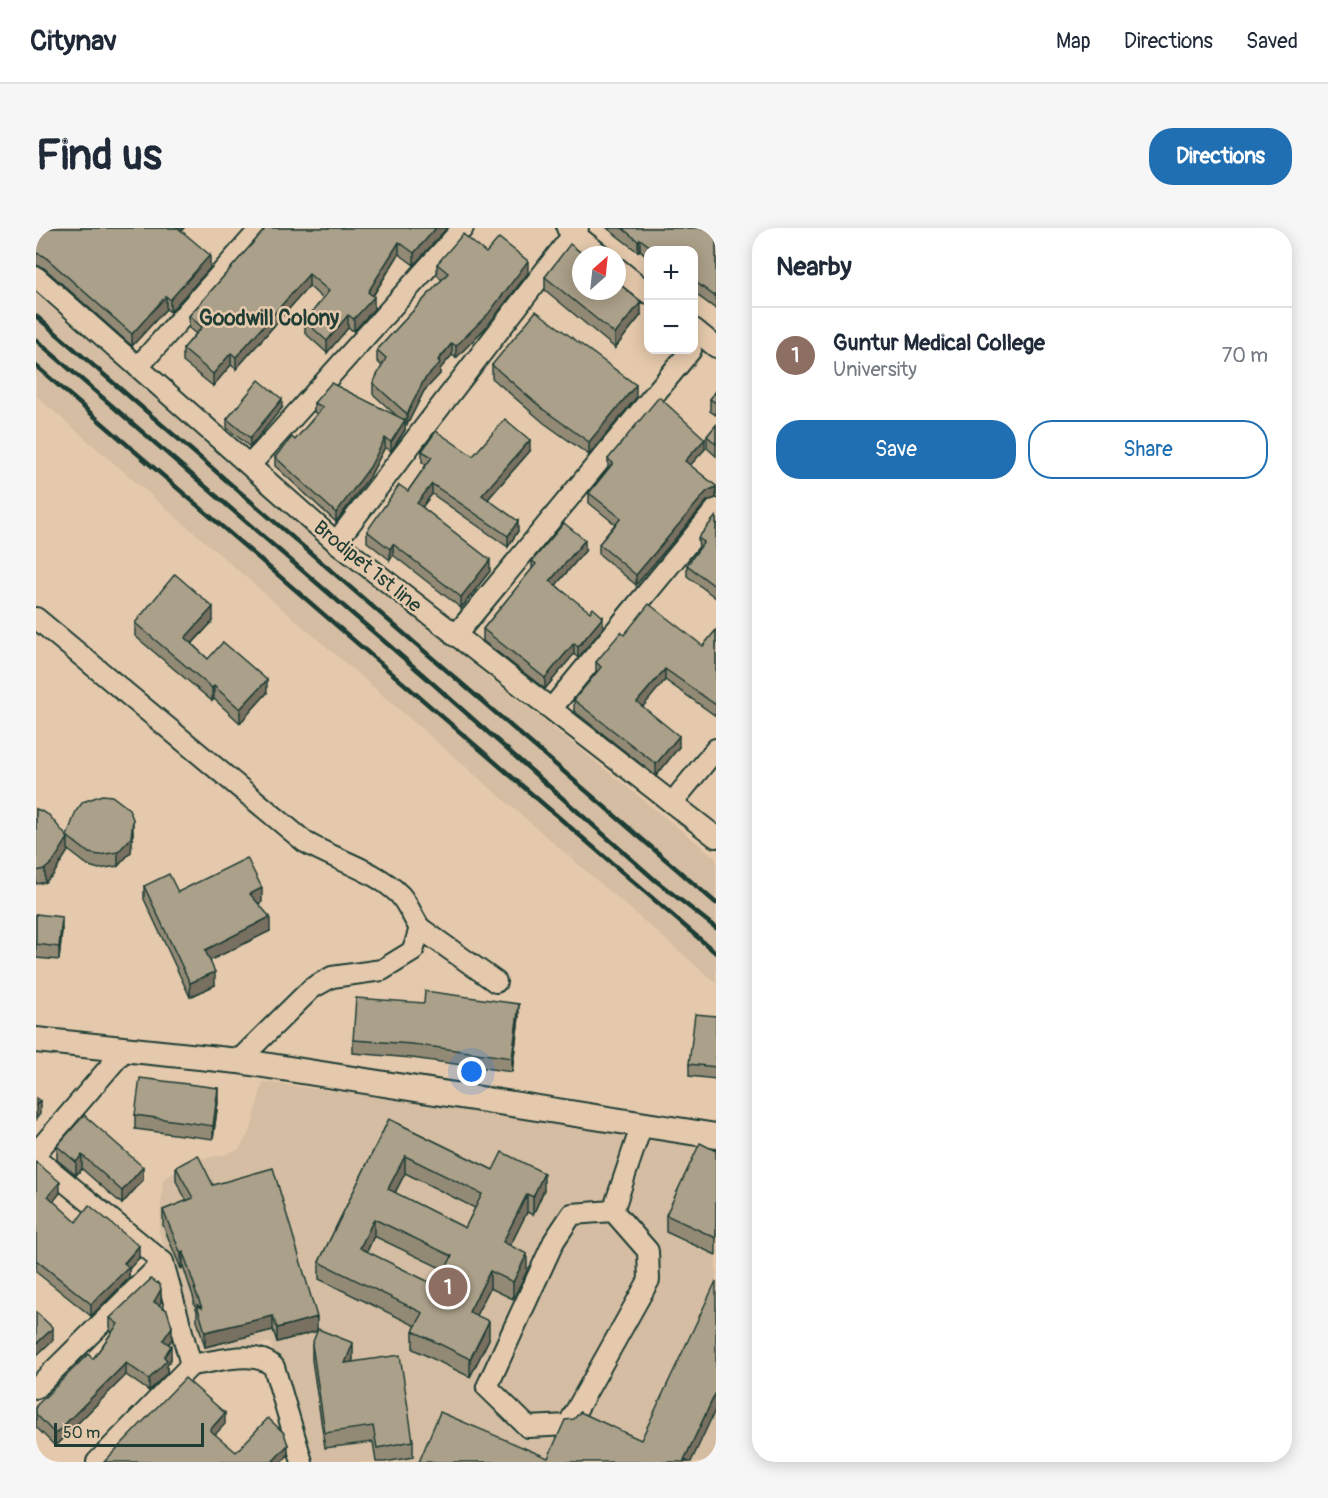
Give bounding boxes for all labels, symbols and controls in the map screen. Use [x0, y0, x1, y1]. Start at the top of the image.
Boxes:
text: Citynav [30, 24, 117, 59]
text: Map [1056, 28, 1091, 55]
text: Directions [1124, 28, 1213, 55]
text: Saved [1246, 28, 1298, 55]
button: Directions [1149, 128, 1292, 185]
text: Find us [36, 130, 162, 182]
north arrow [572, 246, 626, 300]
map controls [644, 246, 698, 354]
button: + [644, 246, 698, 300]
text: Nearby [776, 251, 852, 283]
button: − [644, 300, 698, 354]
district label: Goodwill Colony [199, 305, 339, 332]
text: Guntur Medical College [833, 329, 1045, 357]
text: 1 [792, 343, 799, 368]
text: 70 m [1222, 343, 1268, 368]
text: University [833, 357, 917, 382]
button: Save [776, 420, 1016, 479]
button: Share [1028, 420, 1268, 479]
street label: Brodipet 1st line [308, 515, 427, 618]
your location [457, 1057, 486, 1086]
pin: 1 [428, 1264, 468, 1310]
scale bar [54, 1420, 204, 1448]
text: 50 m [63, 1423, 100, 1443]

